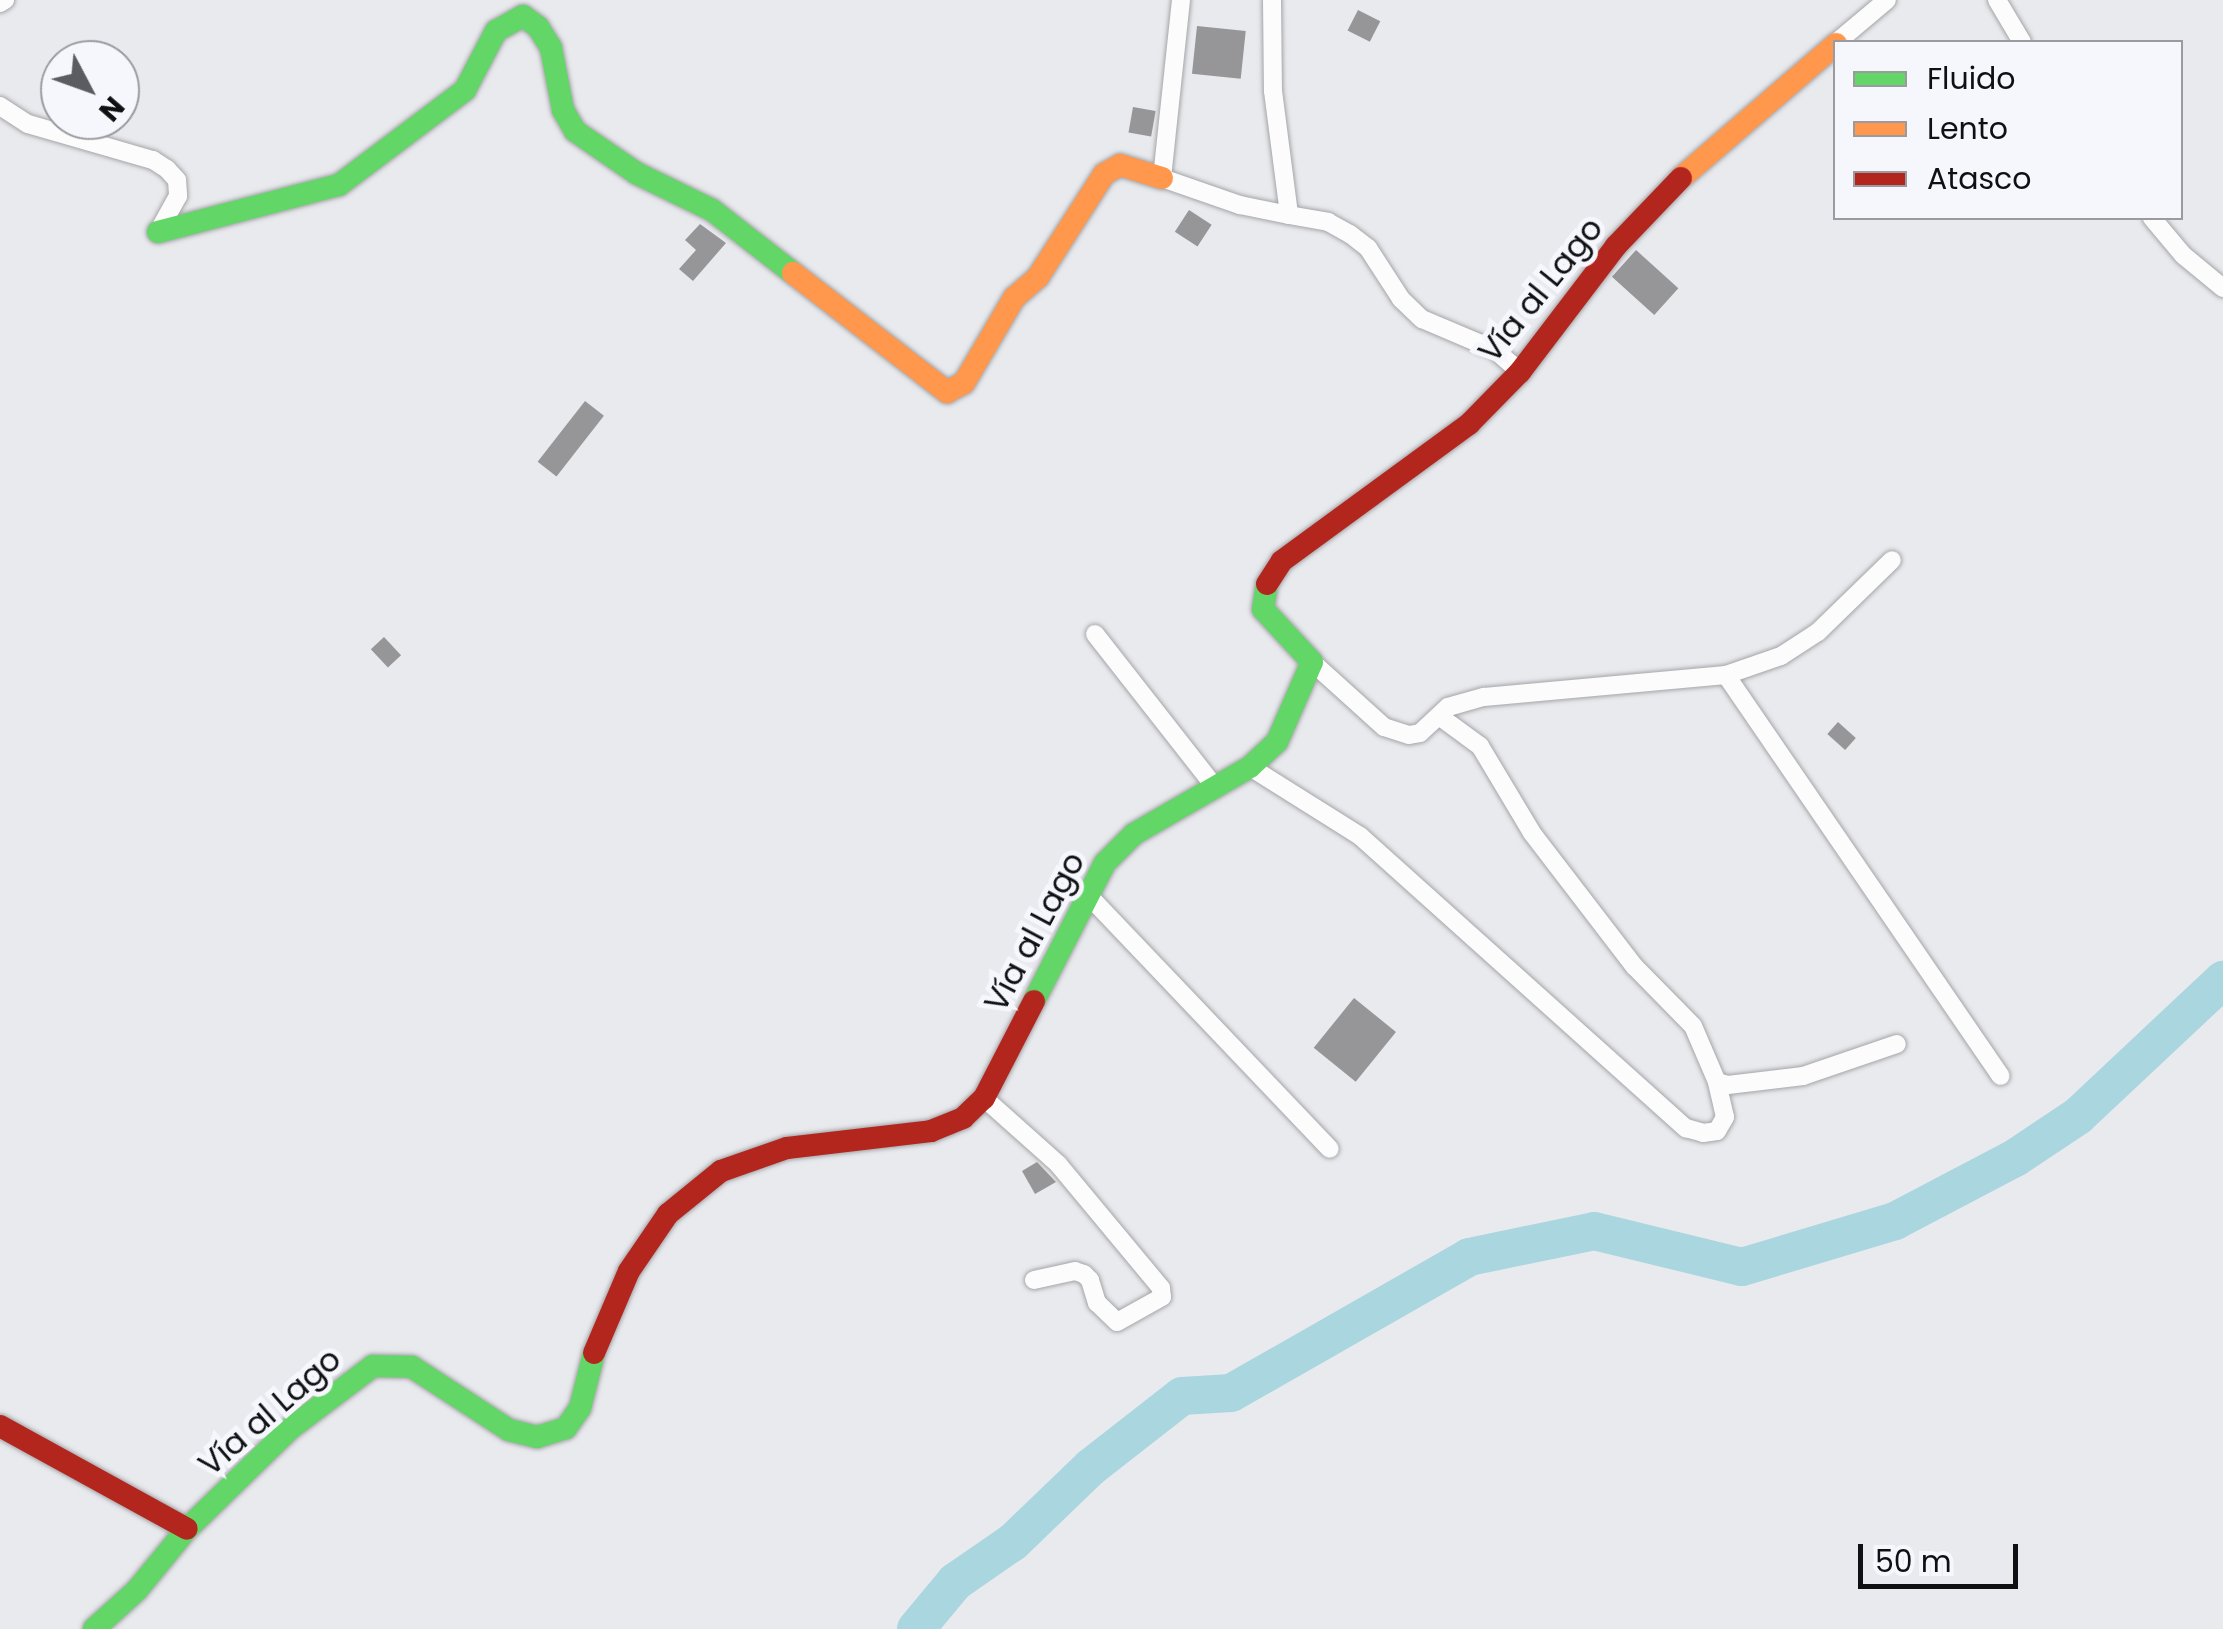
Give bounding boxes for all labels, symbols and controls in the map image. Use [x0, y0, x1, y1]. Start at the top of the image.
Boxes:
north arrow [40, 40, 140, 140]
legend [1833, 40, 2183, 220]
text: Fluido [1927, 57, 2016, 100]
text: N [90, 88, 133, 129]
text: Lento [1927, 107, 2008, 150]
text: Atasco [1927, 157, 2032, 200]
street label: Vía al Lago [1471, 210, 1611, 370]
street label: Vía al Lago [977, 846, 1093, 1018]
street label: Vía al Lago [191, 1340, 349, 1484]
scale bar [1863, 1524, 2023, 1586]
text: 50 m [1875, 1540, 1952, 1583]

